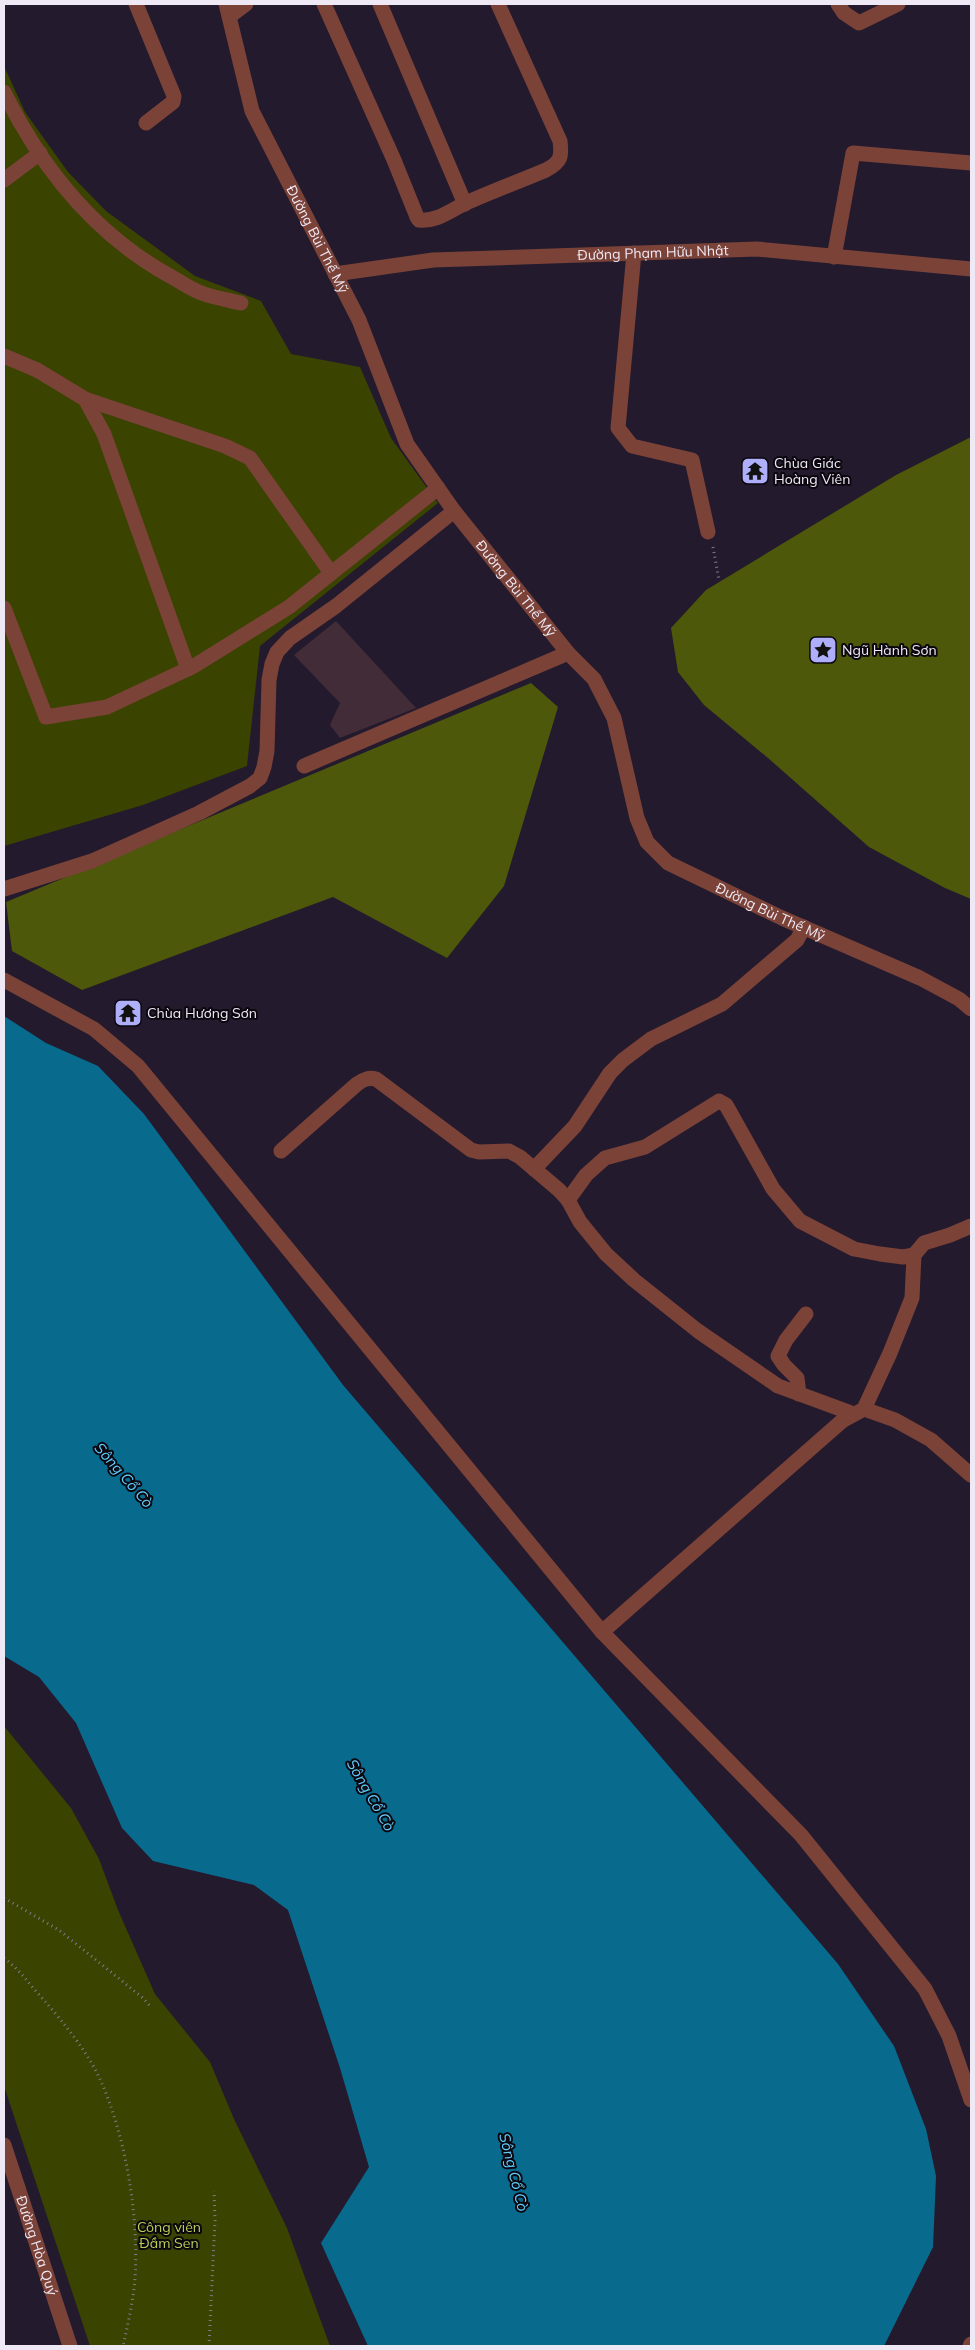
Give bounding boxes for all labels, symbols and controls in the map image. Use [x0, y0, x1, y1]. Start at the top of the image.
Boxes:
street label: Đường Bùi Thế Mỹ [282, 182, 353, 297]
street label: Đường Phạm Hữu Nhật [577, 241, 729, 264]
place label: Chùa Giác Hoàng Viên [774, 454, 850, 488]
temple icon: Chùa Giác Hoàng Viên [740, 456, 770, 486]
street label: Đường Bùi Thế Mỹ [472, 536, 561, 641]
place icon: Ngũ Hành Sơn [808, 635, 838, 665]
place label: Ngũ Hành Sơn [842, 641, 937, 659]
street label: Đường Bùi Thế Mỹ [713, 878, 828, 945]
temple icon: Chùa Hương Sơn [113, 998, 143, 1028]
place label: Chùa Hương Sơn [147, 1004, 257, 1022]
water label: Sông Cổ Cò [91, 1439, 158, 1512]
water label: Sông Cổ Cò [343, 1756, 399, 1835]
water label: Sông Cổ Cò [495, 2131, 533, 2214]
street label: Đường Hòa Quý [12, 2193, 62, 2298]
park label: Công viên Đầm Sen [137, 2218, 201, 2252]

